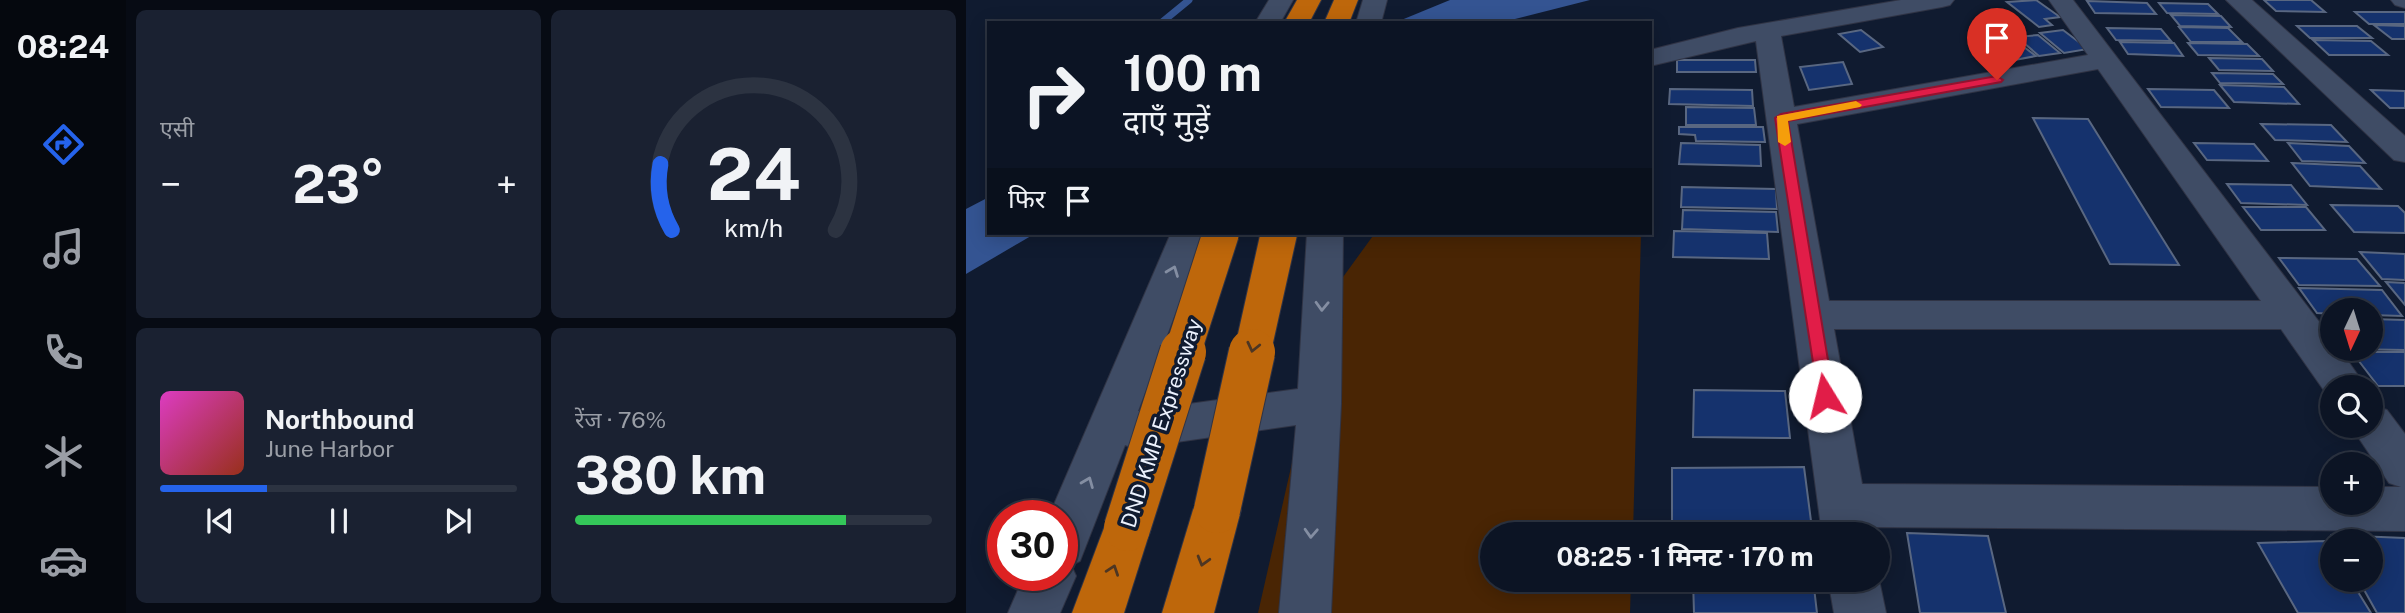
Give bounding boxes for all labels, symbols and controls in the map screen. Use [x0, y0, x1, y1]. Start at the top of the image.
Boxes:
pin [1967, 8, 2027, 80]
icon: arrive [1978, 19, 2016, 57]
text: 08:24 [17, 28, 109, 65]
text: 100 m [1123, 44, 1262, 102]
icon: right [1008, 49, 1099, 140]
text: दाएँ मुड़ें [1123, 103, 1210, 140]
text: एसी [160, 115, 194, 142]
icon: directions [39, 120, 88, 169]
text: 24 [707, 131, 800, 216]
text: 23° [292, 154, 385, 215]
text: − [160, 162, 181, 207]
text: + [496, 162, 517, 207]
icon: arrive [1059, 182, 1097, 220]
text: फिर [1008, 183, 1045, 214]
text: km/h [724, 213, 783, 243]
icon: music [39, 224, 88, 273]
one-way arrow [1165, 265, 1179, 277]
north arrow [2320, 298, 2384, 360]
map controls [2320, 298, 2383, 592]
one-way arrow [1315, 300, 1330, 311]
street label: DND KMP Expressway [1115, 315, 1207, 531]
icon: phone [39, 328, 88, 377]
one-way arrow [1247, 341, 1262, 353]
position arrow [1788, 359, 1862, 433]
button: search [2320, 375, 2383, 438]
text: Northbound [265, 404, 414, 435]
text: रेंज · 76% [575, 406, 666, 433]
icon: climate [39, 432, 88, 481]
text: June Harbor [265, 435, 394, 462]
text: 380 km [575, 445, 766, 506]
button: + [2320, 452, 2383, 515]
one-way arrow [1080, 476, 1094, 488]
speed limit sign: 30 [987, 500, 1078, 591]
icon: previous [201, 502, 239, 540]
icon: pause [320, 502, 358, 540]
icon: next [439, 502, 477, 540]
one-way arrow [1304, 528, 1319, 539]
button: − [2320, 529, 2383, 592]
icon: car [39, 536, 88, 585]
text: 08:25 · 1 मिनट · 170 m [1556, 541, 1814, 572]
one-way arrow [1196, 555, 1211, 567]
one-way arrow [1105, 565, 1119, 577]

